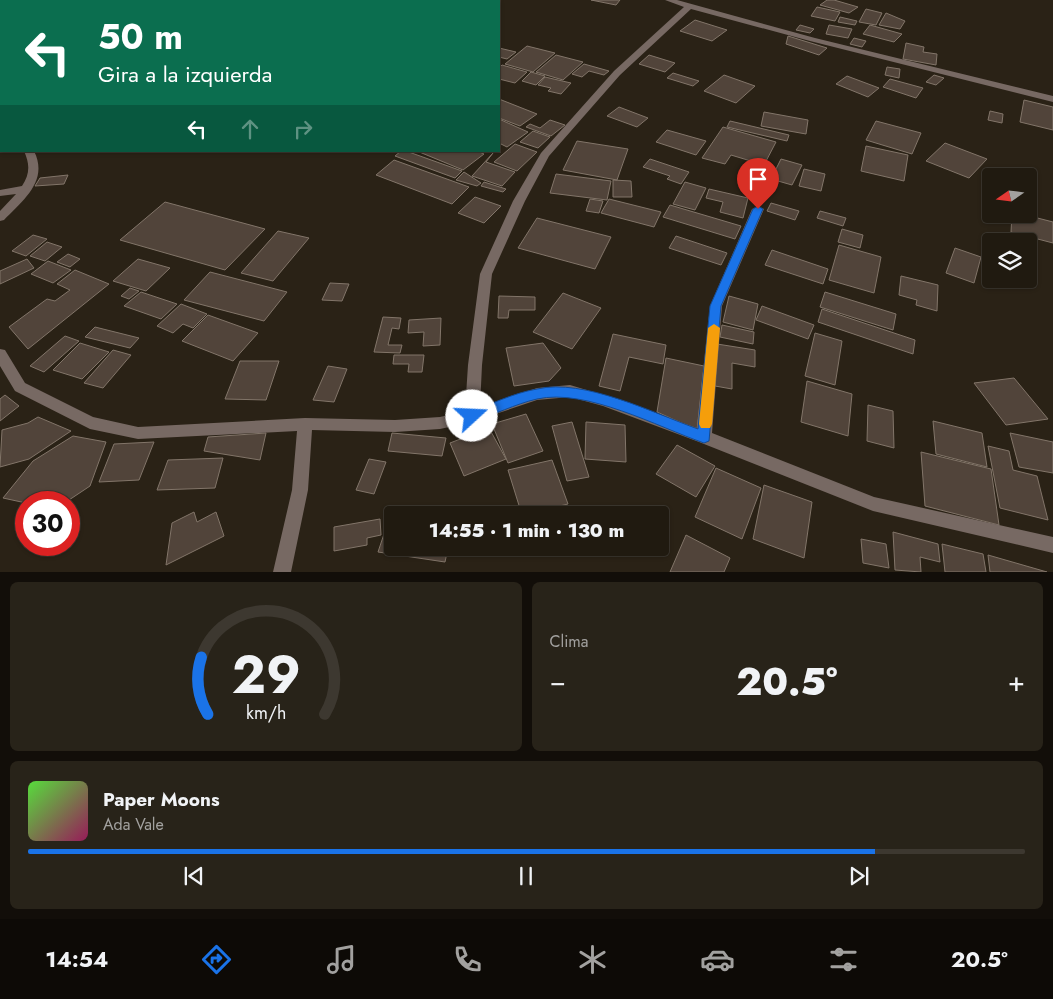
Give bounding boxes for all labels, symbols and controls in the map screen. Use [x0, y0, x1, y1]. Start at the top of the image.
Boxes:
text: 50 m [98, 12, 183, 62]
icon: left [15, 20, 80, 85]
text: Gira a la izquierda [98, 58, 272, 90]
icon: left [183, 115, 211, 143]
icon: ahead [236, 115, 264, 143]
icon: right [289, 115, 317, 143]
pin [737, 158, 779, 209]
icon: arrive [744, 165, 772, 193]
north arrow [982, 168, 1038, 222]
map controls [982, 168, 1037, 288]
button: layers [982, 233, 1037, 288]
position arrow [445, 389, 497, 441]
speed limit sign: 30 [15, 491, 80, 556]
text: 14:55 · 1 min · 130 m [429, 517, 624, 544]
text: Clima [550, 630, 588, 653]
text: 29 [231, 637, 300, 713]
text: 20.5° [736, 654, 838, 709]
text: − [550, 661, 566, 702]
text: + [1008, 661, 1025, 702]
text: km/h [246, 700, 286, 726]
text: Paper Moons [103, 786, 220, 813]
text: Ada Vale [103, 813, 164, 836]
icon: previous [180, 862, 208, 890]
icon: pause [512, 862, 540, 890]
icon: next [845, 862, 873, 890]
icon: directions [199, 942, 234, 977]
icon: music [324, 942, 359, 977]
icon: phone [450, 942, 485, 977]
icon: climate [575, 942, 610, 977]
icon: car [700, 942, 735, 977]
icon: filters [826, 942, 861, 977]
text: 14:54 [45, 943, 108, 975]
text: 20.5° [951, 943, 1008, 975]

